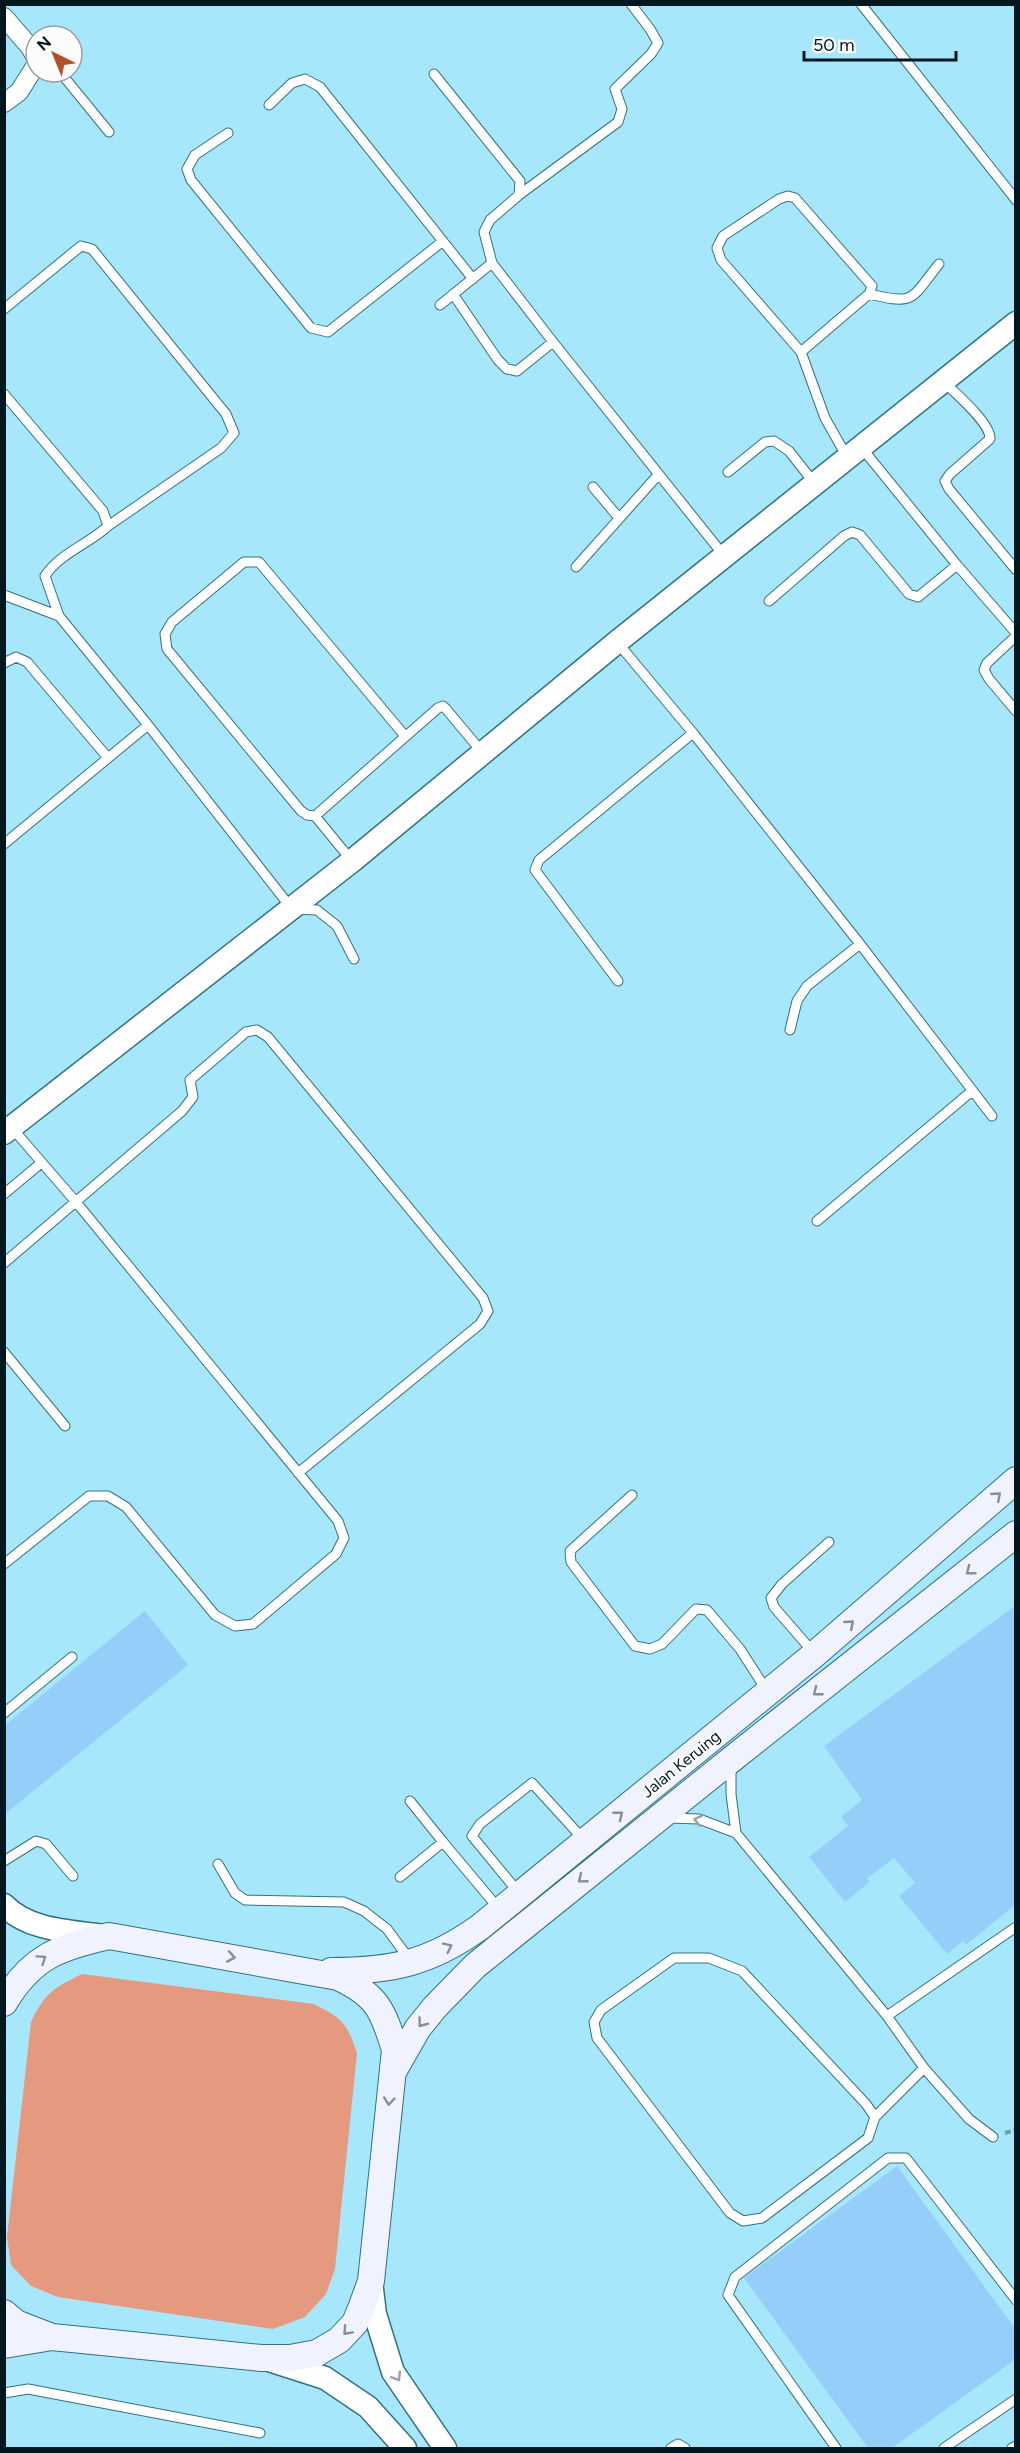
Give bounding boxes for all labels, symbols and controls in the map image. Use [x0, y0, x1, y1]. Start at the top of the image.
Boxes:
north arrow [24, 24, 84, 84]
scale bar [804, 24, 956, 62]
text: N [33, 32, 55, 55]
text: 50 m [813, 34, 855, 56]
one-way arrow [990, 1492, 1001, 1503]
one-way arrow [965, 1563, 976, 1574]
one-way arrow [843, 1620, 854, 1631]
one-way arrow [812, 1684, 823, 1695]
street label: Jalan Keruing [638, 1727, 724, 1801]
one-way arrow [612, 1811, 623, 1822]
one-way arrow [693, 1814, 703, 1827]
one-way arrow [578, 1872, 589, 1883]
one-way arrow [442, 1943, 453, 1955]
one-way arrow [225, 1950, 235, 1963]
one-way arrow [36, 1955, 47, 1966]
one-way arrow [418, 2016, 429, 2027]
one-way arrow [383, 2097, 396, 2106]
one-way arrow [343, 2324, 354, 2335]
one-way arrow [390, 2371, 402, 2381]

